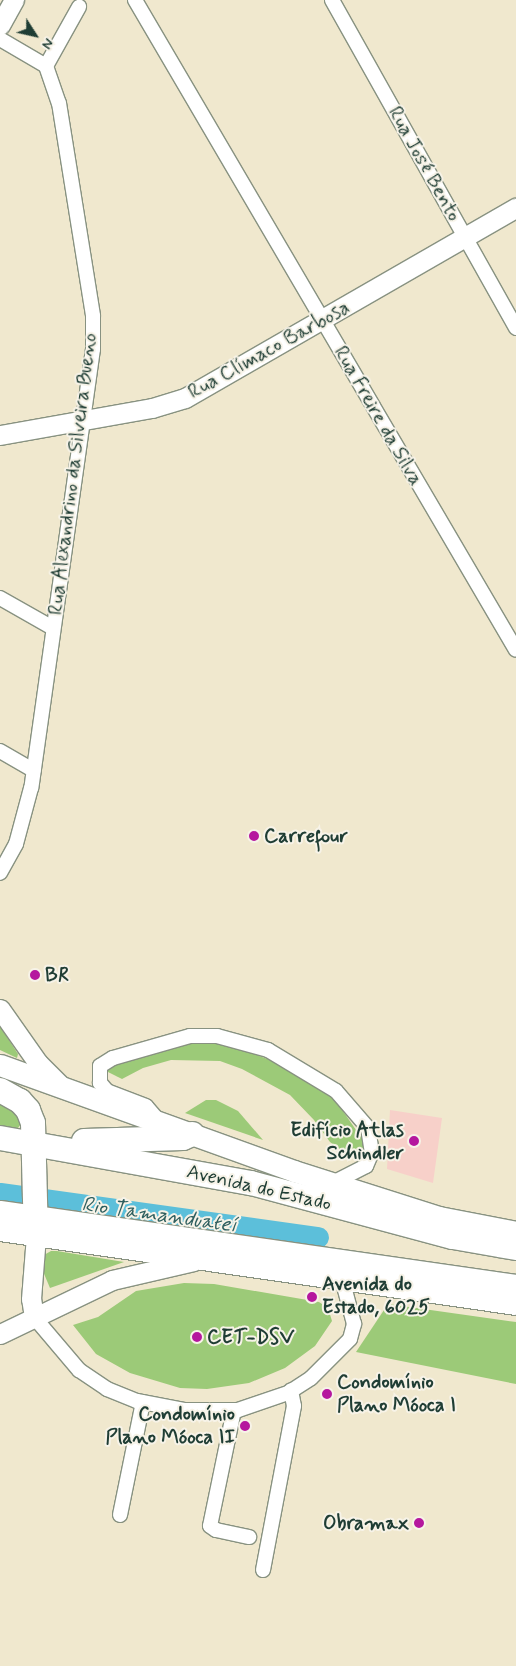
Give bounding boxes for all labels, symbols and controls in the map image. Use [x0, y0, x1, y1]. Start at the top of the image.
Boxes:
north arrow [10, 10, 60, 60]
text: N [37, 35, 57, 53]
street label: Rua José Bento [382, 102, 466, 226]
street label: Rua Clímaco Barbosa [184, 296, 354, 404]
street label: Rua Alexandrino da Silveira Bueno [44, 335, 102, 613]
street label: Rua Freire da Silva [329, 343, 427, 489]
place label: Carrefour [264, 824, 348, 848]
marker: Carrefour [248, 830, 260, 842]
place label: BR [45, 963, 69, 987]
marker: BR [29, 969, 41, 981]
place label: Edifício Atlas Schindler [291, 1118, 404, 1165]
marker: Edifício Atlas Schindler [408, 1135, 420, 1147]
street label: Avenida do Estado [184, 1160, 334, 1216]
water label: Rio Tamanduateí [82, 1192, 236, 1238]
place label: Avenida do Estado, 6025 [322, 1273, 430, 1320]
marker: Avenida do Estado, 6025 [306, 1291, 318, 1303]
place label: CET-DSV [207, 1325, 295, 1349]
marker: CET-DSV [191, 1331, 203, 1343]
place label: Condomínio Plano Móoca I [337, 1370, 460, 1417]
marker: Condomínio Plano Móoca I [321, 1388, 333, 1400]
place label: Condomínio Plano Móoca II [100, 1402, 235, 1449]
marker: Condomínio Plano Móoca II [239, 1420, 251, 1432]
place label: Obramax [323, 1511, 409, 1535]
marker: Obramax [413, 1517, 425, 1529]

